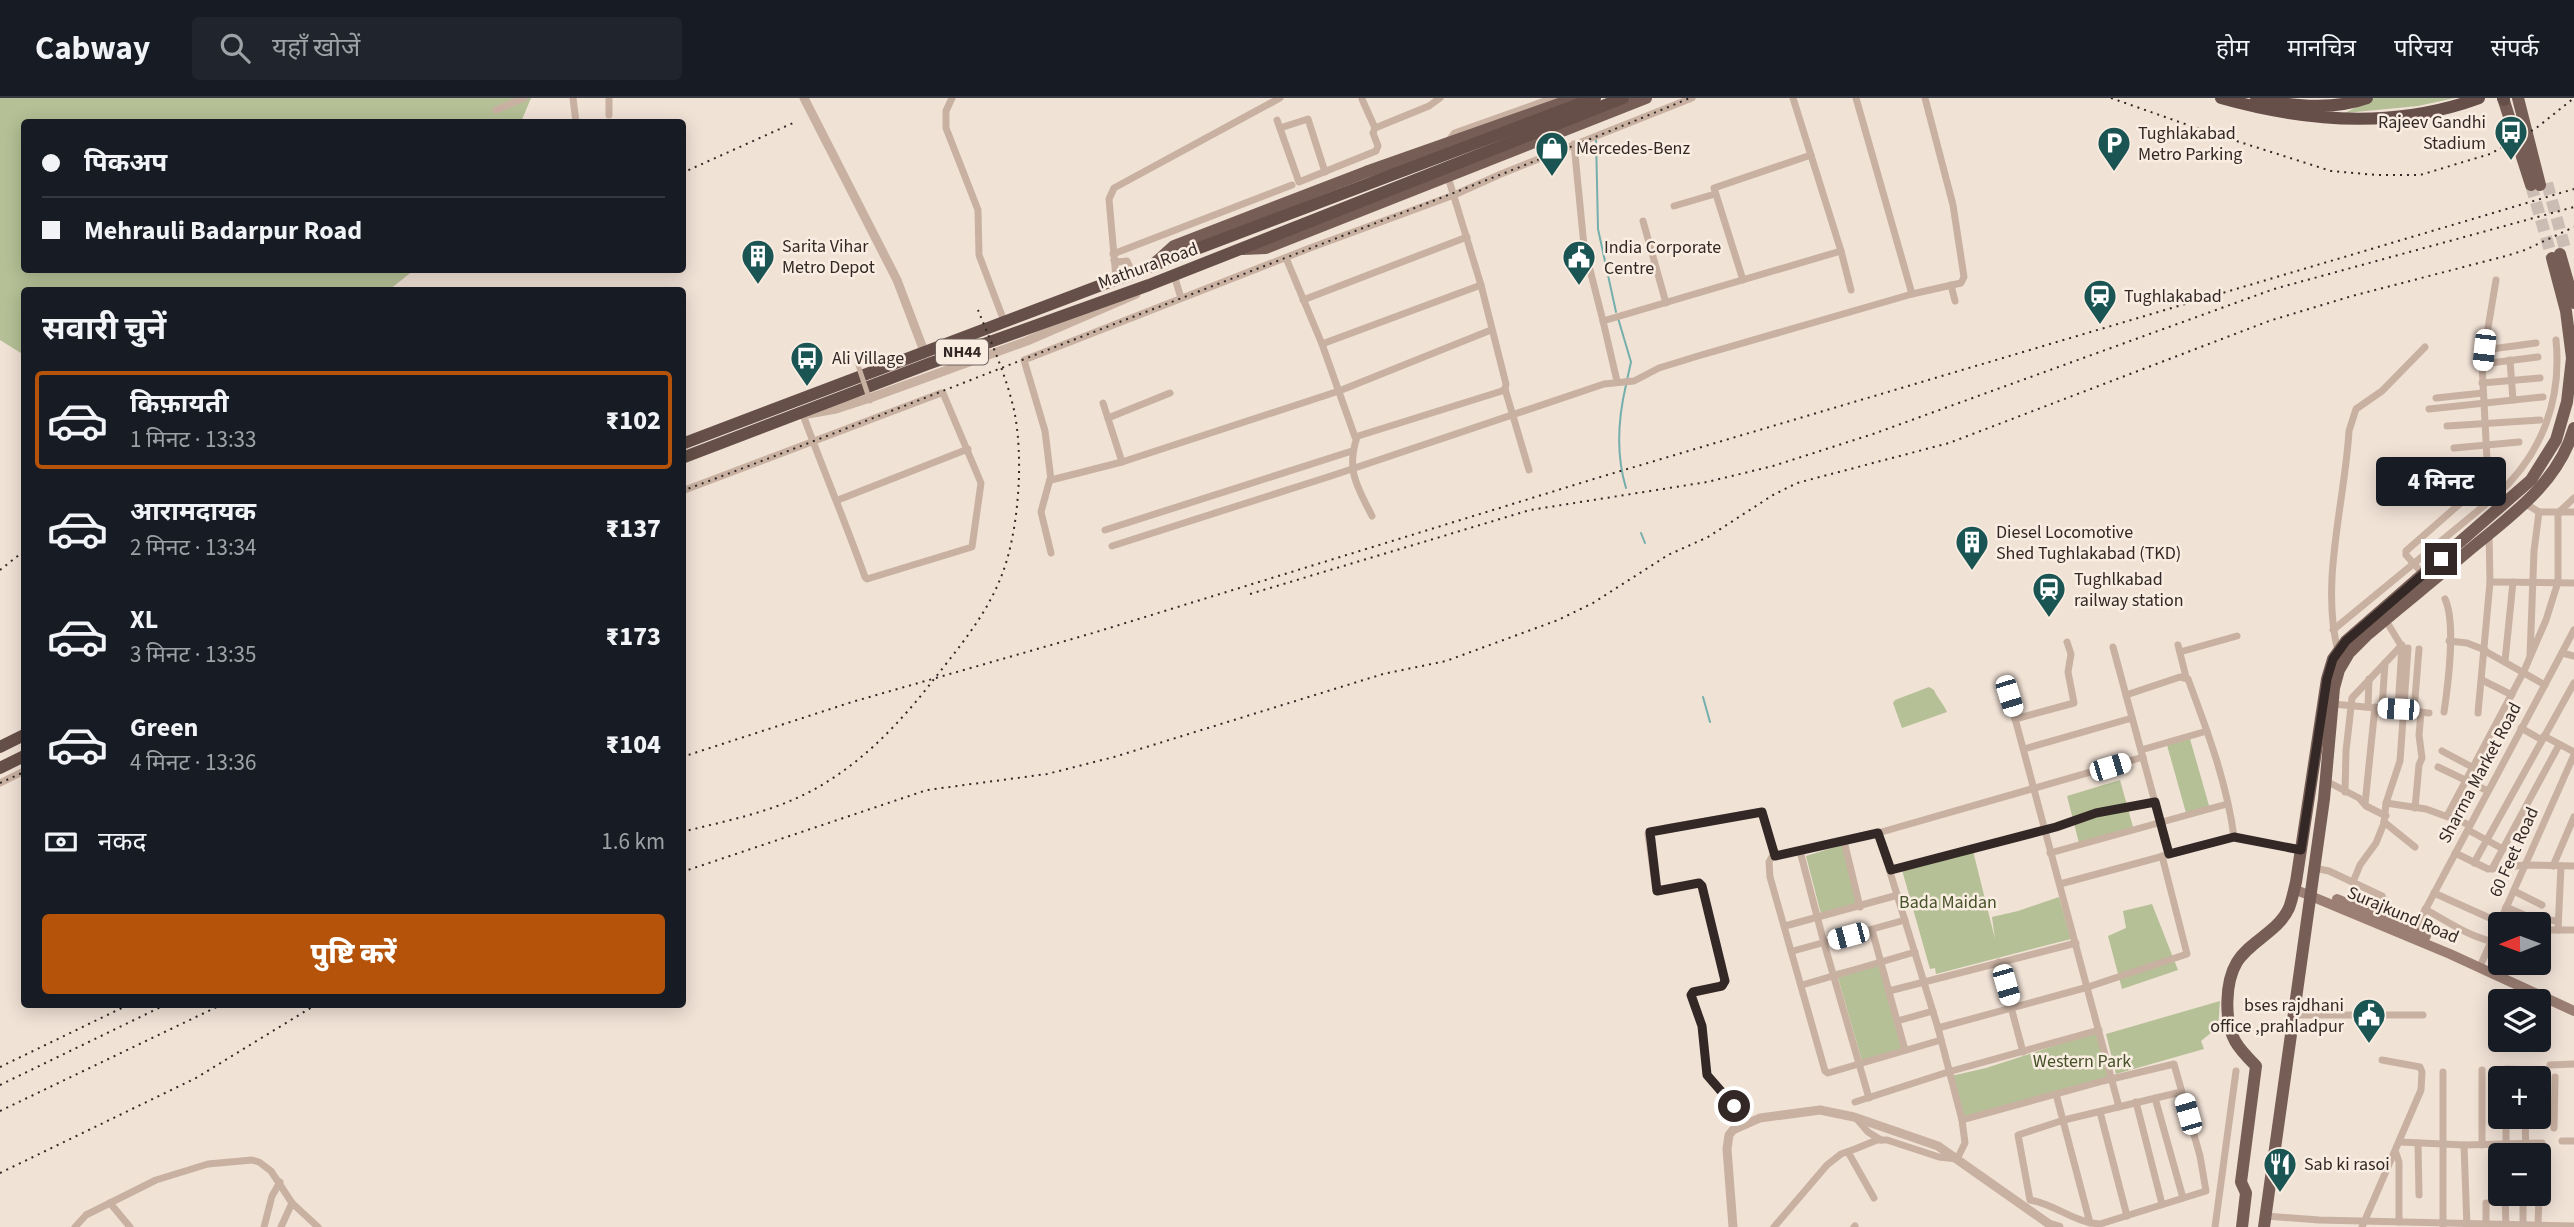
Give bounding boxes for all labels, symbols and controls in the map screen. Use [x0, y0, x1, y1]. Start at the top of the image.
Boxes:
search box [192, 17, 682, 80]
text: Cabway [35, 25, 150, 72]
icon: search [216, 29, 254, 67]
text: यहाँ खोजें [272, 29, 360, 66]
text: होम [2216, 31, 2249, 66]
text: मानचित्र [2287, 31, 2356, 66]
text: परिचय [2394, 31, 2453, 66]
text: संपर्क [2491, 31, 2539, 66]
place label: Rajeev Gandhi Stadium [2378, 110, 2486, 156]
bus stop icon: Rajeev Gandhi Stadium [2492, 113, 2530, 162]
place label: Tughlakabad Metro Parking [2138, 121, 2242, 167]
parking icon: Tughlakabad Metro Parking [2095, 124, 2133, 173]
shop icon: Mercedes-Benz [1533, 129, 1571, 178]
place label: Mercedes-Benz [1576, 136, 1690, 161]
text: पिकअप [84, 144, 167, 181]
text: Mehrauli Badarpur Road [84, 212, 362, 249]
place label: Sarita Vihar Metro Depot [782, 234, 875, 280]
place label: India Corporate Centre [1604, 235, 1721, 281]
street label: Mathura Road [1095, 236, 1201, 296]
building icon: Sarita Vihar Metro Depot [739, 237, 777, 286]
public building icon: India Corporate Centre [1560, 238, 1598, 287]
station icon: Tughlakabad [2081, 277, 2119, 326]
place label: Tughlakabad [2124, 284, 2222, 309]
text: सवारी चुनें [42, 306, 166, 352]
car [2472, 328, 2497, 372]
bus stop icon: Ali Village [788, 339, 826, 388]
road number: NH44 [936, 340, 988, 364]
place label: Ali Village [832, 346, 904, 371]
text: किफ़ायती [130, 385, 229, 422]
icon: car [46, 389, 109, 452]
text: ₹102 [605, 402, 661, 439]
text: 1 मिनट · 13:33 [130, 423, 256, 456]
callout: 4 मिनट [2376, 458, 2506, 506]
text: 4 मिनट [2408, 465, 2474, 498]
text: आरामदायक [130, 493, 256, 530]
icon: car [46, 497, 109, 560]
text: ₹137 [605, 510, 661, 547]
place label: Diesel Locomotive Shed Tughlakabad (TKD) [1996, 520, 2181, 566]
building icon: Diesel Locomotive Shed Tughlakabad (TKD) [1953, 523, 1991, 572]
text: 2 मिनट · 13:34 [130, 531, 256, 564]
route end [2425, 543, 2457, 575]
place label: Tughlkabad railway station [2074, 567, 2184, 613]
station icon: Tughlkabad railway station [2030, 570, 2068, 619]
text: XL [130, 601, 158, 638]
icon: car [46, 605, 109, 668]
text: ₹173 [605, 618, 661, 655]
text: 3 मिनट · 13:35 [130, 638, 256, 671]
car [1993, 673, 2026, 719]
car [2377, 697, 2420, 721]
street label: Sharma Market Road [2432, 698, 2528, 848]
text: Green [130, 709, 198, 746]
icon: car [46, 713, 109, 776]
text: ₹104 [605, 726, 661, 763]
text: 4 मिनट · 13:36 [130, 746, 256, 779]
car [2087, 751, 2134, 783]
street label: 60 Feet Road [2483, 803, 2545, 901]
icon: cash [42, 823, 80, 861]
text: नकद [98, 823, 146, 860]
text: 1.6 km [601, 825, 665, 858]
street label: Surajkund Road [2343, 880, 2463, 950]
park label: Bada Maidan [1899, 890, 1997, 915]
north arrow [2488, 912, 2552, 975]
map controls [2488, 912, 2551, 1206]
button: पुष्टि करें [42, 914, 665, 994]
car [1825, 920, 1872, 952]
car [1991, 962, 2022, 1008]
button: layers [2488, 989, 2551, 1052]
place label: bses rajdhani office ,prahladpur [2210, 993, 2345, 1039]
public building icon: bses rajdhani office ,prahladpur [2350, 996, 2388, 1045]
park label: Western Park [2033, 1049, 2131, 1074]
button: + [2488, 1066, 2551, 1129]
route start [1718, 1090, 1750, 1122]
car [2173, 1091, 2204, 1137]
button: − [2488, 1143, 2551, 1206]
restaurant icon: Sab ki rasoi [2261, 1145, 2299, 1194]
place label: Sab ki rasoi [2304, 1152, 2390, 1177]

